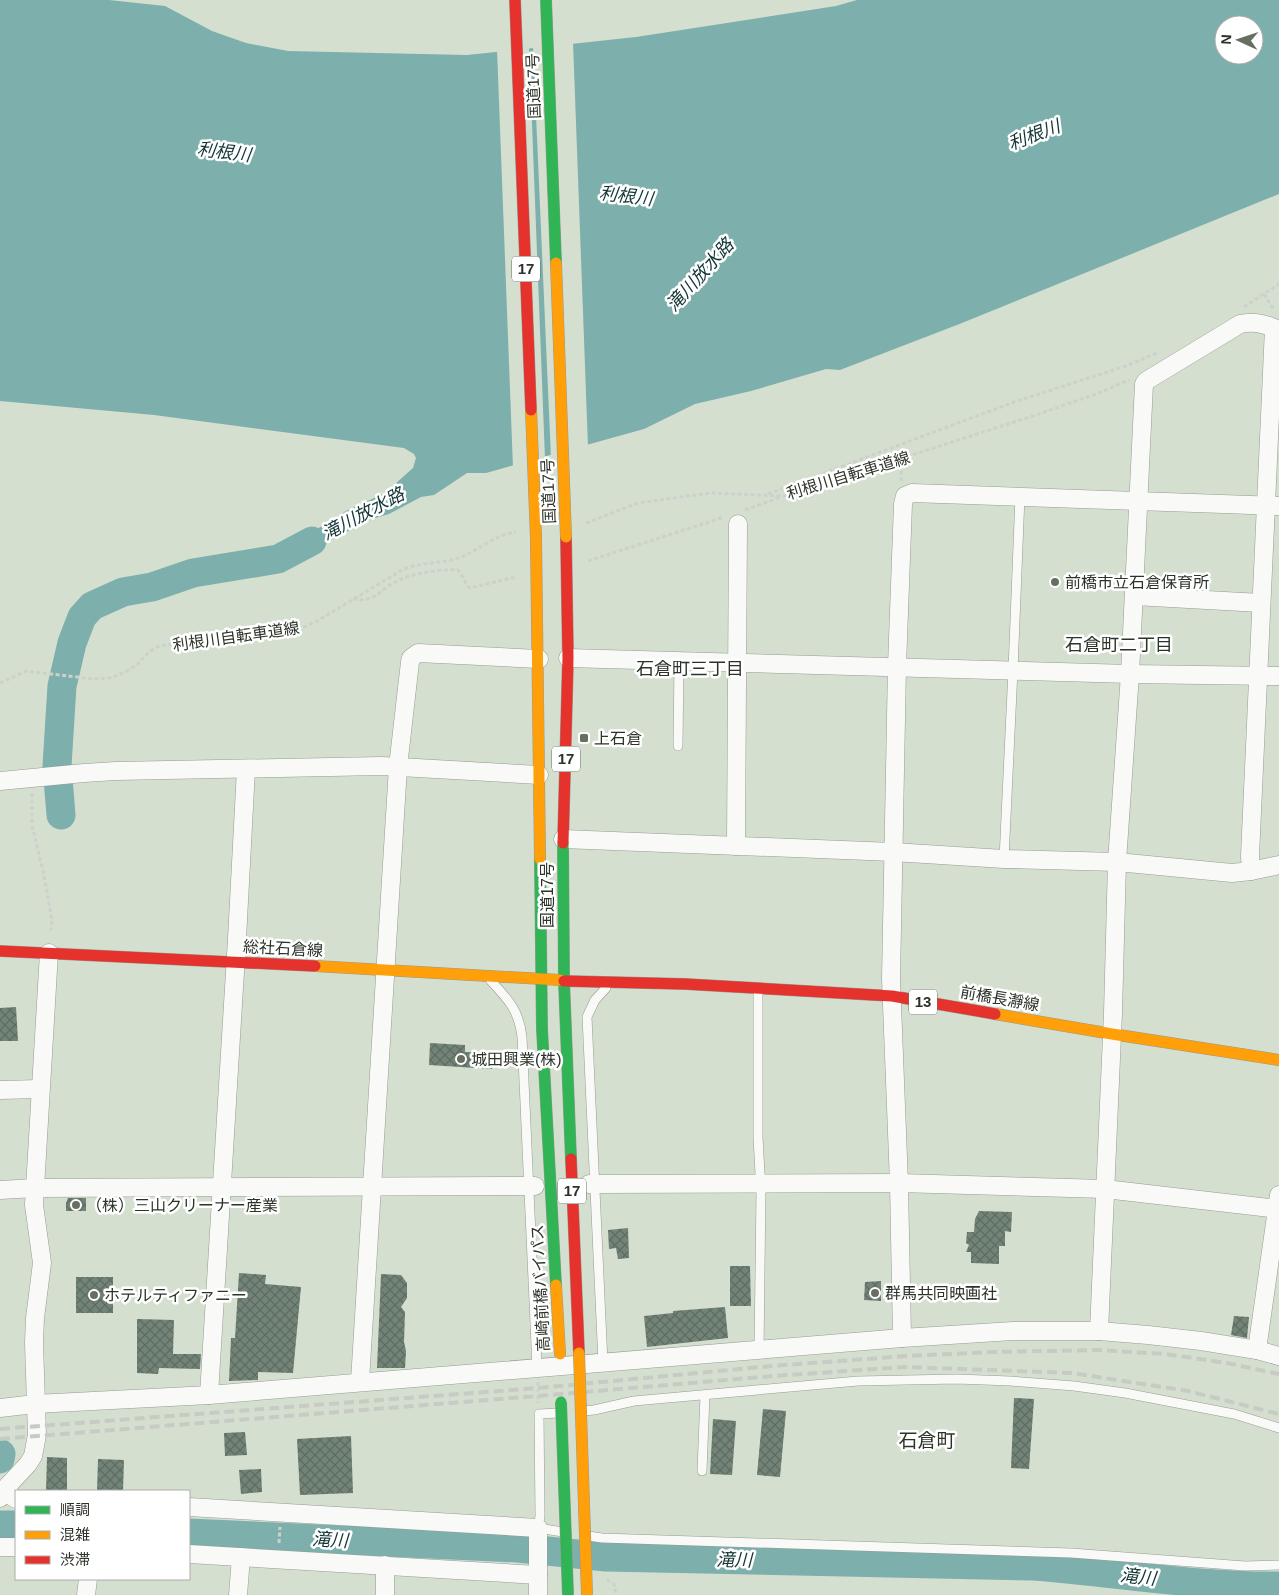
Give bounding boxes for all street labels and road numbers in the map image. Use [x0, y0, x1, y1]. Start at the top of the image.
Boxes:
street label: 国道17号 [524, 53, 543, 119]
road number: 17 [512, 256, 540, 282]
street label: 利根川自転車道線 [784, 449, 912, 502]
street label: 国道17号 [539, 458, 558, 524]
street label: 利根川自転車道線 [172, 619, 301, 654]
road number: 17 [552, 746, 580, 772]
street label: 国道17号 [539, 862, 556, 928]
street label: 総社石倉線 [243, 938, 323, 959]
street label: 前橋長瀞線 [959, 983, 1041, 1014]
road number: 13 [909, 990, 937, 1014]
road number: 17 [558, 1178, 586, 1204]
street label: 高崎前橋バイパス [529, 1224, 552, 1352]

